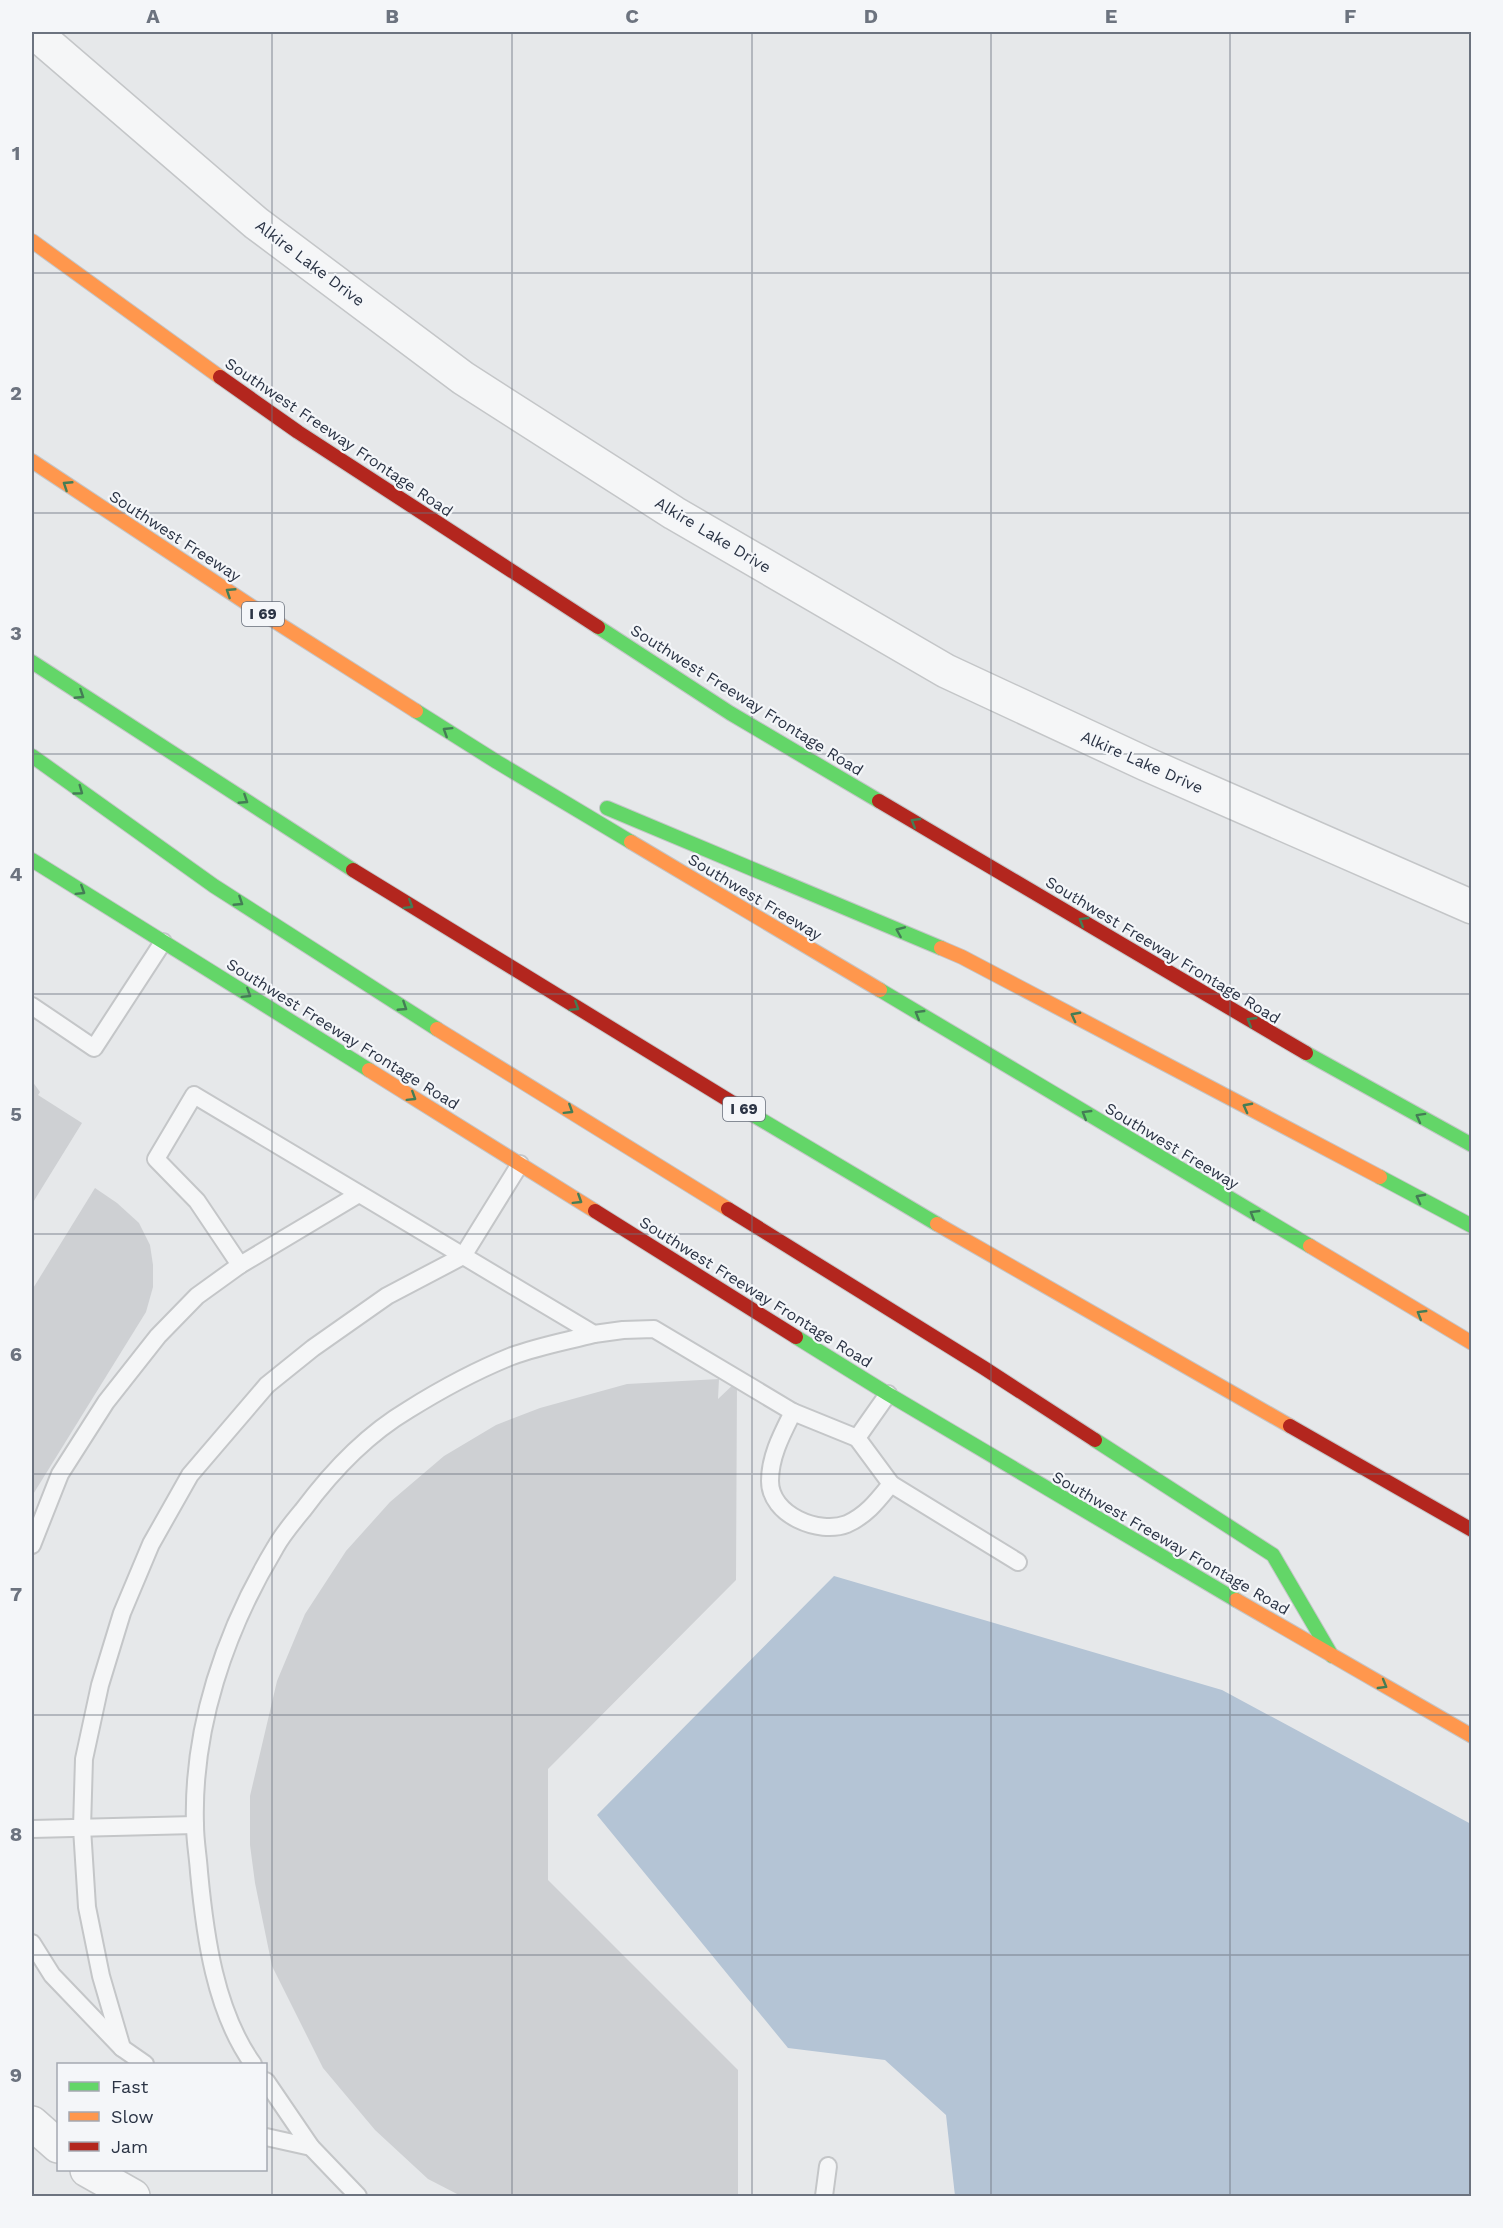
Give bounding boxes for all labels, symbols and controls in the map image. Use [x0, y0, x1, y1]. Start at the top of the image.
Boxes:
text: A [146, 4, 160, 28]
text: B [385, 4, 399, 28]
text: C [625, 4, 639, 28]
text: D [864, 4, 878, 28]
text: E [1105, 4, 1117, 28]
text: F [1344, 4, 1356, 28]
text: 1 [12, 141, 20, 165]
street label: Alkire Lake Drive [252, 216, 368, 310]
street label: Southwest Freeway Frontage Road [221, 353, 457, 521]
text: 2 [10, 381, 22, 405]
one-way arrow [63, 481, 74, 492]
street label: Southwest Freeway [106, 486, 245, 586]
street label: Alkire Lake Drive [652, 493, 774, 577]
one-way arrow [226, 588, 237, 599]
road number: I 69 [242, 602, 284, 626]
street label: Southwest Freeway Frontage Road [627, 620, 867, 780]
text: 3 [10, 621, 22, 645]
one-way arrow [74, 687, 85, 698]
one-way arrow [443, 727, 454, 738]
street label: Alkire Lake Drive [1078, 727, 1206, 797]
one-way arrow [72, 784, 83, 795]
one-way arrow [238, 793, 248, 805]
one-way arrow [911, 818, 921, 830]
street label: Southwest Freeway [685, 849, 826, 945]
text: 4 [10, 862, 23, 886]
street label: Southwest Freeway Frontage Road [1042, 872, 1284, 1028]
one-way arrow [75, 883, 85, 895]
one-way arrow [232, 895, 243, 906]
one-way arrow [403, 897, 413, 909]
one-way arrow [1079, 917, 1089, 929]
one-way arrow [895, 926, 906, 938]
street label: Southwest Freeway Frontage Road [223, 954, 463, 1114]
one-way arrow [241, 986, 251, 998]
one-way arrow [396, 1000, 407, 1011]
one-way arrow [569, 1000, 579, 1012]
one-way arrow [915, 1010, 925, 1021]
one-way arrow [1071, 1012, 1081, 1023]
one-way arrow [1247, 1016, 1257, 1028]
one-way arrow [405, 1090, 416, 1101]
road number: I 69 [723, 1097, 765, 1121]
street label: Southwest Freeway [1102, 1098, 1243, 1194]
text: 5 [10, 1102, 22, 1126]
one-way arrow [563, 1102, 573, 1114]
one-way arrow [1243, 1103, 1254, 1114]
one-way arrow [1082, 1109, 1092, 1121]
one-way arrow [1416, 1113, 1427, 1124]
one-way arrow [572, 1193, 582, 1205]
one-way arrow [1415, 1194, 1426, 1205]
one-way arrow [1250, 1209, 1260, 1221]
street label: Southwest Freeway Frontage Road [636, 1212, 876, 1372]
one-way arrow [1417, 1309, 1427, 1321]
text: 6 [10, 1342, 22, 1366]
street label: Southwest Freeway Frontage Road [1049, 1467, 1293, 1619]
text: 7 [10, 1582, 22, 1606]
one-way arrow [1377, 1678, 1387, 1689]
text: 8 [10, 1822, 22, 1846]
text: 9 [10, 2063, 22, 2087]
legend [57, 2063, 267, 2171]
text: Fast [111, 2076, 149, 2097]
text: Slow [111, 2106, 154, 2127]
text: Jam [111, 2136, 148, 2157]

